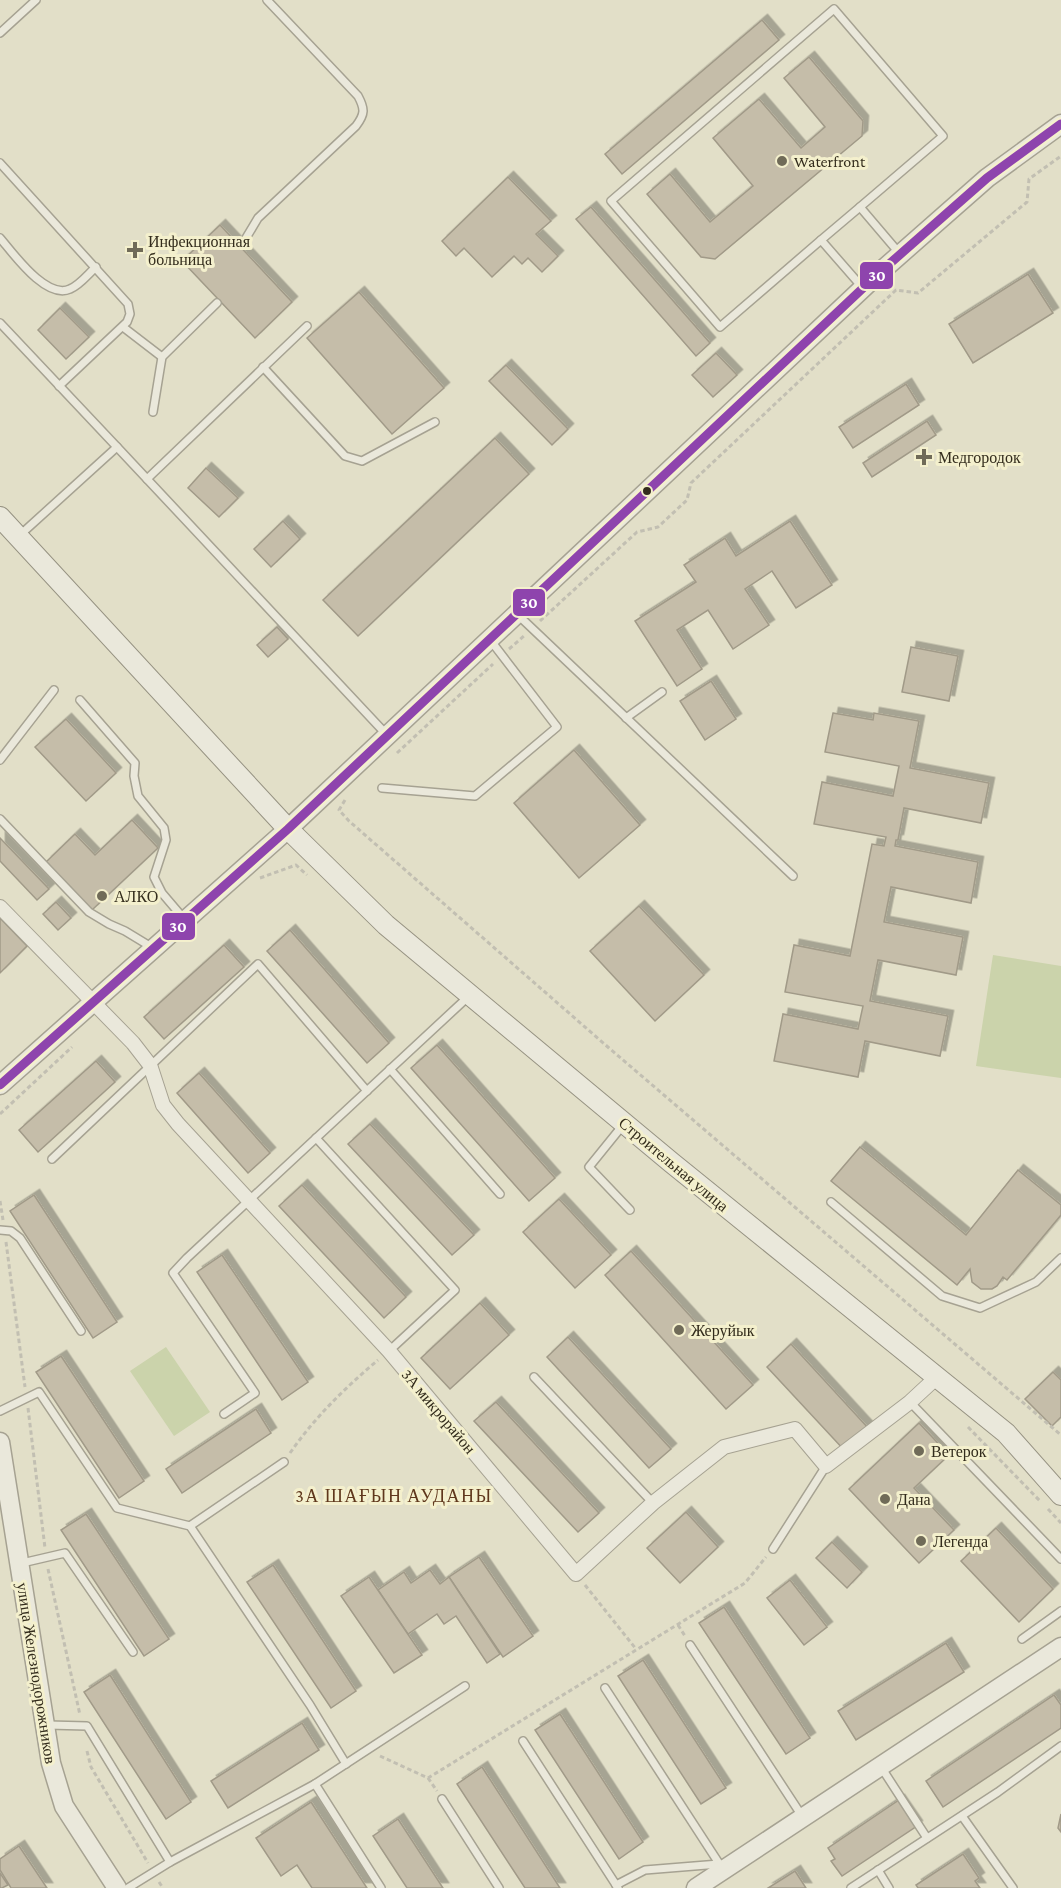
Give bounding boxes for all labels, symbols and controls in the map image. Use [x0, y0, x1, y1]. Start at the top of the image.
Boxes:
place label: Waterfront [794, 153, 866, 170]
marker: Waterfront [775, 154, 789, 168]
place label: Инфекционная больница [148, 233, 251, 269]
marker: Инфекционная больница [126, 241, 144, 259]
line badge: 30 [859, 261, 894, 290]
text: 30 [868, 267, 886, 284]
marker: Медгородок [915, 448, 933, 466]
place label: Медгородок [938, 449, 1021, 467]
unlabelled marker [641, 485, 653, 497]
line badge: 30 [512, 588, 546, 617]
text: 30 [520, 594, 538, 611]
place label: АЛКО [114, 888, 158, 905]
marker: АЛКО [95, 889, 109, 903]
line badge: 30 [161, 912, 196, 941]
text: 30 [169, 918, 187, 935]
street label: Строительная улица [615, 1114, 732, 1216]
place label: Жеруйык [691, 1322, 755, 1340]
marker: Жеруйык [672, 1323, 686, 1337]
street label: 3А микрорайон [398, 1366, 479, 1458]
place label: Ветерок [931, 1443, 987, 1461]
marker: Ветерок [912, 1444, 926, 1458]
district label: 3А ШАҒЫН АУДАНЫ [295, 1486, 493, 1506]
place label: Дана [897, 1491, 931, 1509]
marker: Дана [878, 1492, 892, 1506]
place label: Легенда [933, 1533, 988, 1551]
marker: Легенда [914, 1534, 928, 1548]
street label: улица Железнодорожников [13, 1581, 59, 1766]

